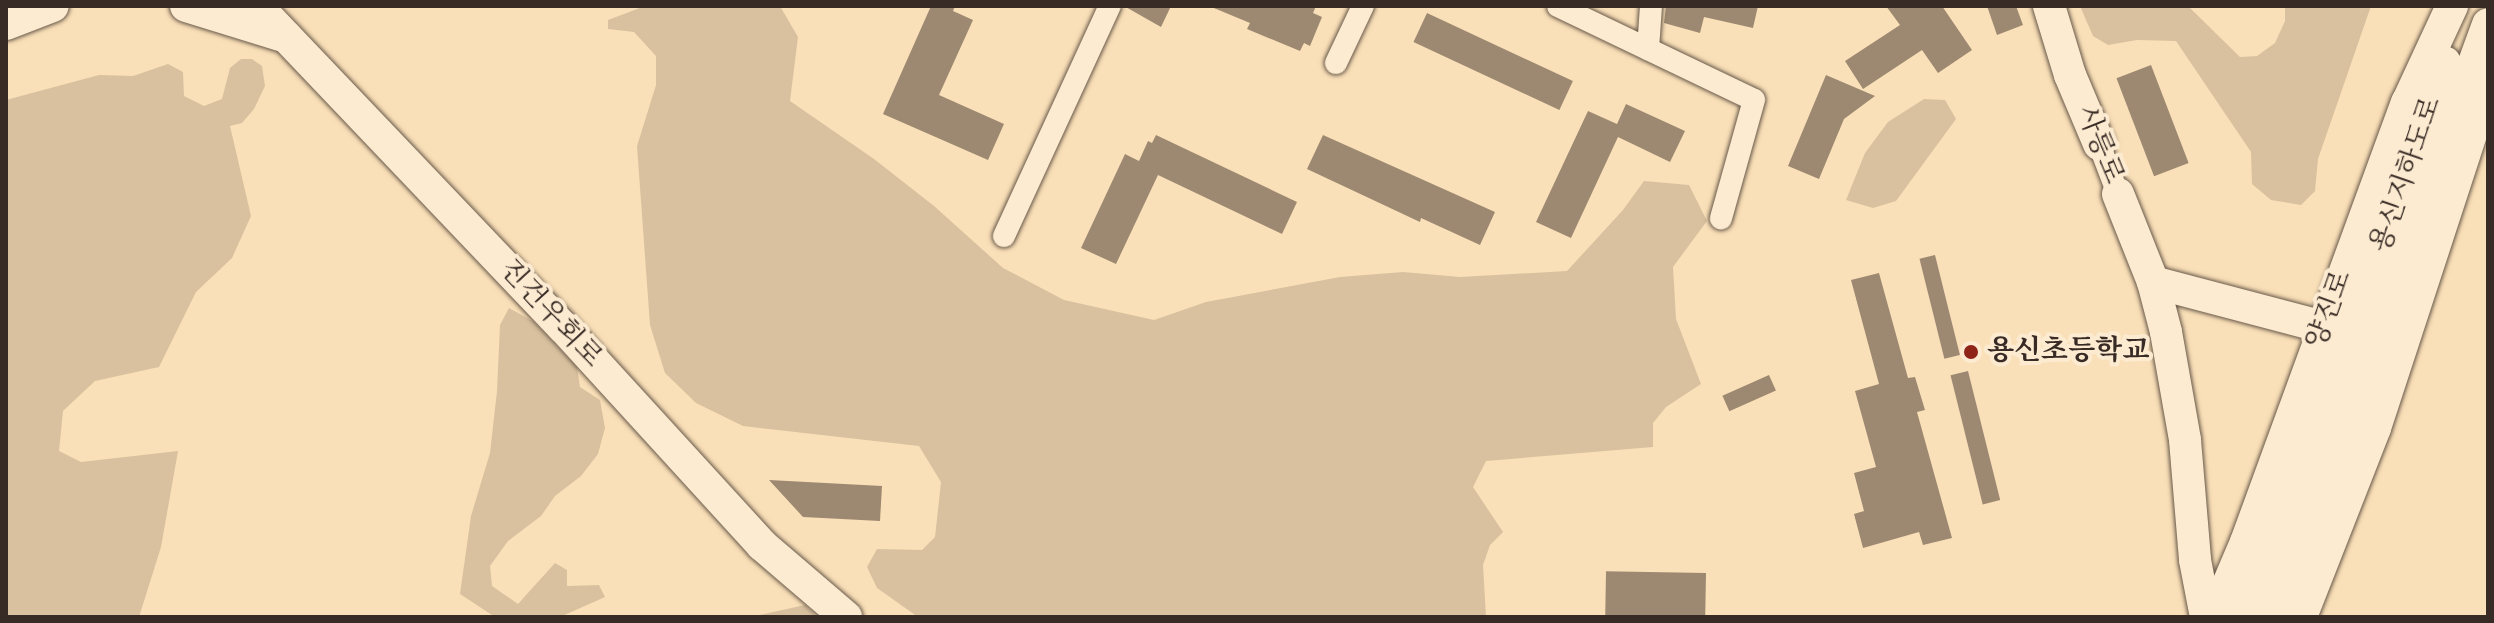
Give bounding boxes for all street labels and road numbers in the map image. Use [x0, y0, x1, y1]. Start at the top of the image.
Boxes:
street label: 용신지하도로 [2365, 93, 2449, 257]
street label: 사릉로 [2068, 101, 2130, 189]
street label: 진건우회로 [492, 253, 608, 375]
street label: 양진로 [2300, 266, 2360, 354]

